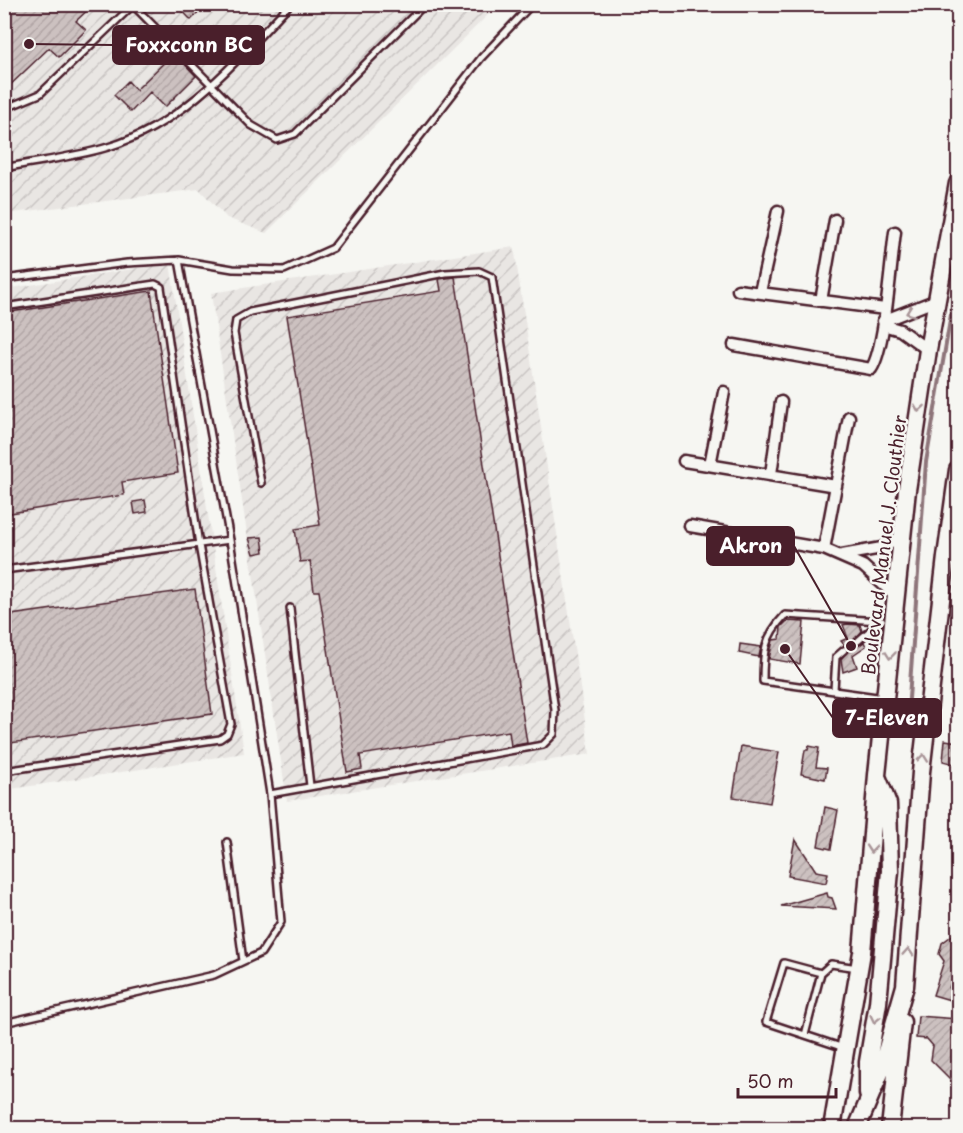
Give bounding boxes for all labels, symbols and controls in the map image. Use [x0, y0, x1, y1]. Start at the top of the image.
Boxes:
callout: Foxxconn BC [113, 26, 264, 64]
text: Foxxconn BC [125, 29, 253, 59]
one-way arrow [905, 305, 916, 318]
one-way arrow [913, 403, 926, 413]
street label: Boulevard Manuel J. Clouthier [854, 413, 912, 676]
callout: Akron [707, 527, 794, 565]
text: Akron [720, 530, 782, 560]
one-way arrow [884, 650, 897, 659]
callout: 7-Eleven [833, 699, 941, 737]
text: 7-Eleven [845, 702, 929, 732]
one-way arrow [916, 753, 929, 762]
one-way arrow [864, 844, 877, 853]
one-way arrow [901, 948, 914, 957]
one-way arrow [869, 1014, 882, 1024]
scale bar [738, 1061, 836, 1099]
text: 50 m [747, 1067, 794, 1094]

